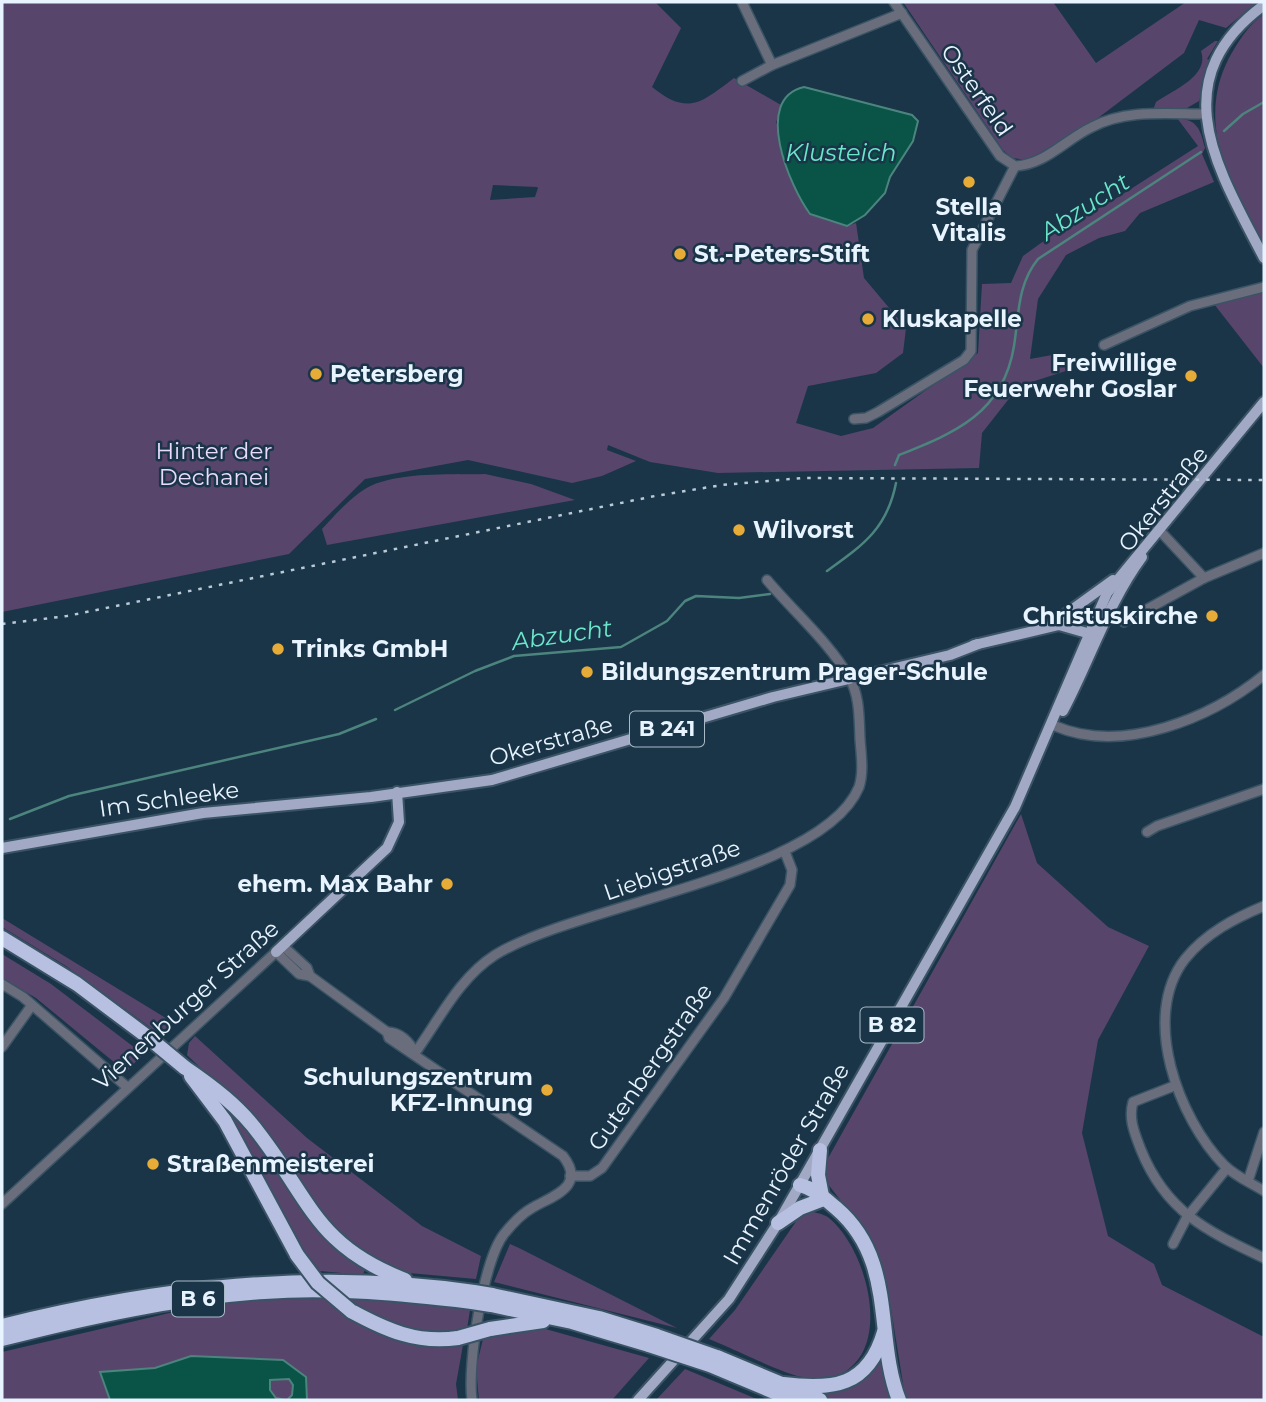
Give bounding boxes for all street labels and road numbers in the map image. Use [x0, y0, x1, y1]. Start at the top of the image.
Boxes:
street label: Osterfeld [935, 39, 1019, 141]
street label: Okerstraße [1112, 441, 1214, 557]
street label: Okerstraße [486, 710, 616, 772]
road number: B 241 [630, 712, 704, 746]
street label: Im Schleeke [97, 775, 241, 823]
street label: Liebigstraße [600, 834, 744, 906]
street label: Vienenburger Straße [87, 914, 285, 1096]
street label: Gutenbergstraße [582, 978, 718, 1156]
road number: B 82 [860, 1007, 924, 1042]
street label: Immenröder Straße [717, 1058, 855, 1270]
road number: B 6 [172, 1282, 224, 1316]

